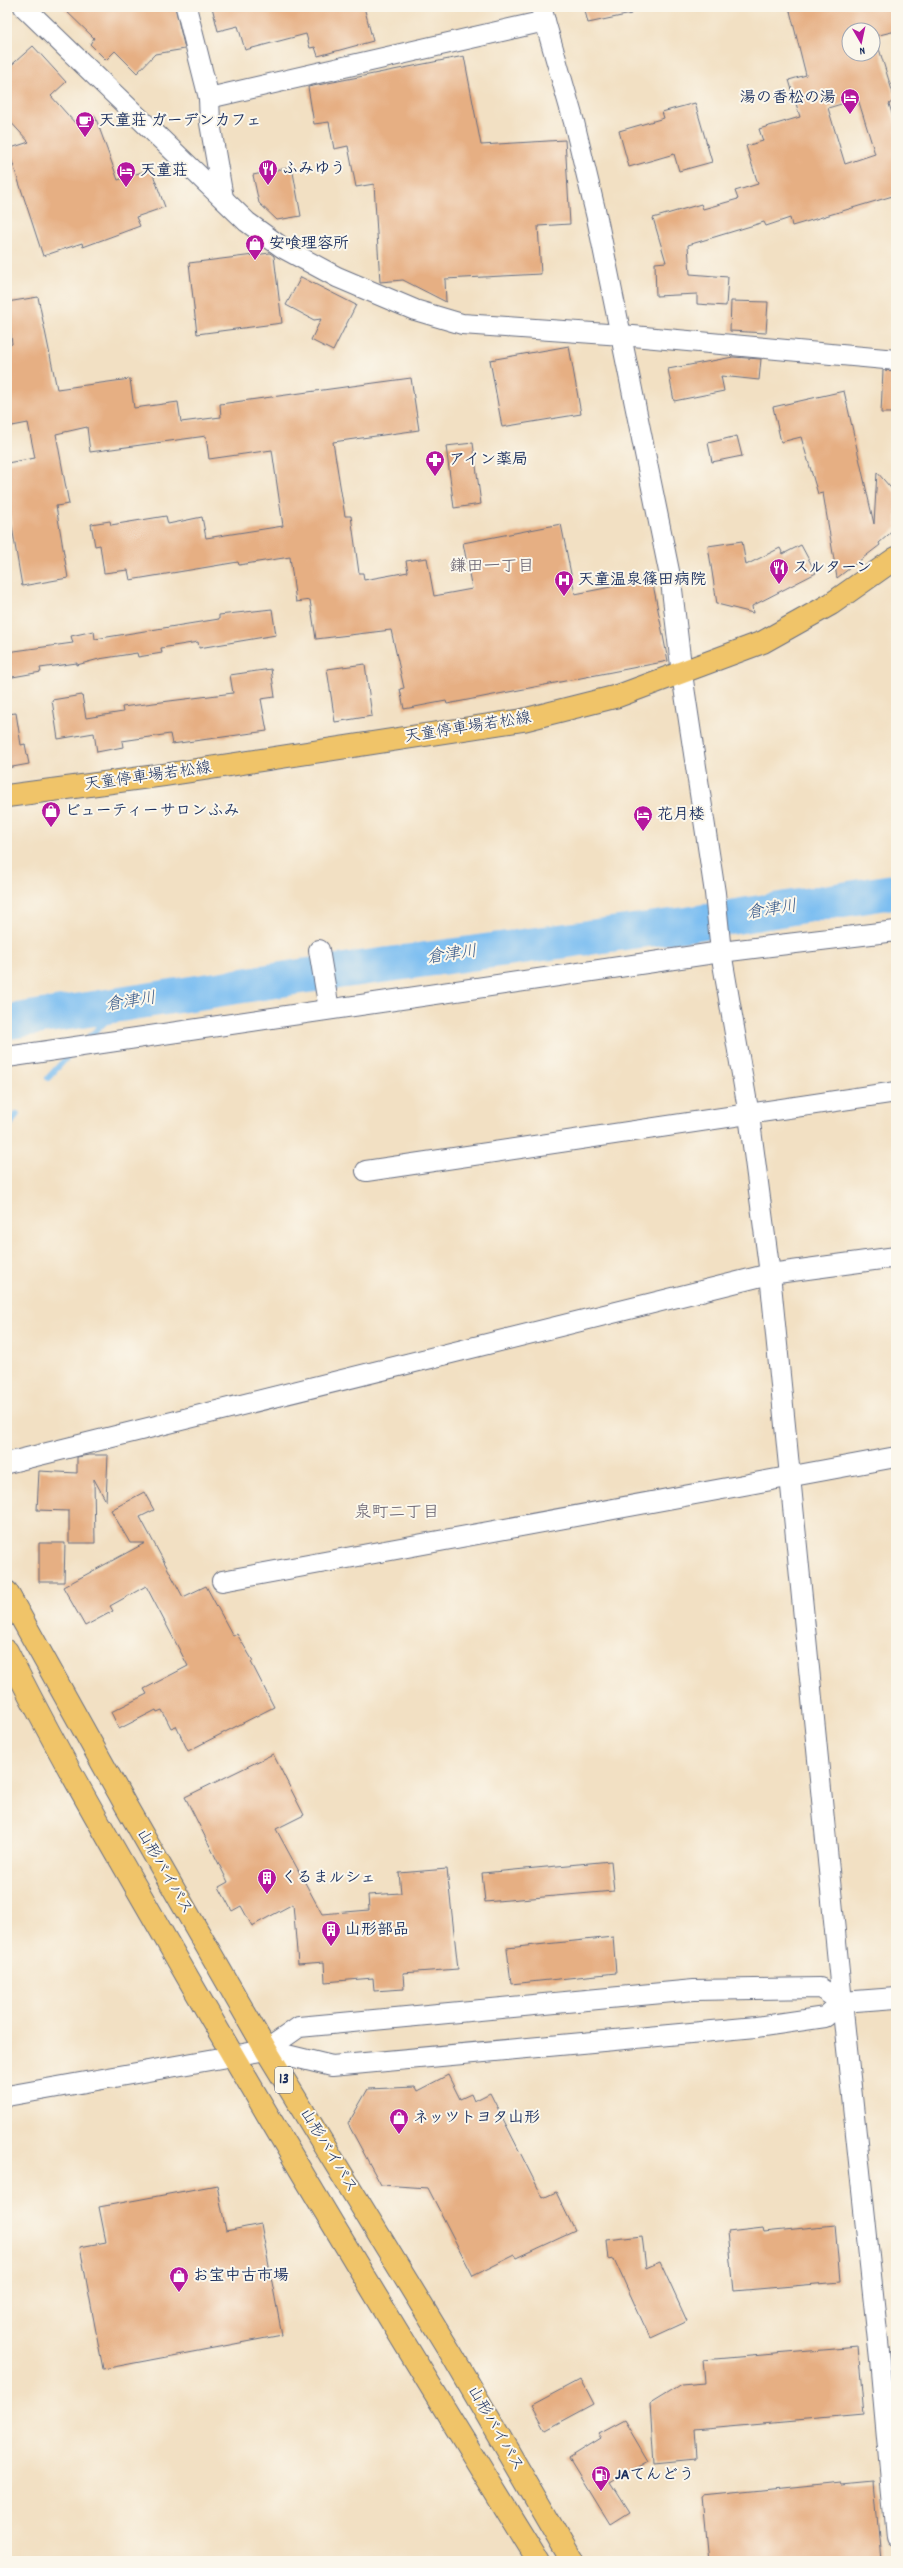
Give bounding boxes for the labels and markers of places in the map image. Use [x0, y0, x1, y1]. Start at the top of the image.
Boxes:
place label: 湯の香松の湯 [740, 87, 836, 110]
hotel icon: 湯の香松の湯 [839, 87, 861, 115]
cafe icon: 天童荘 ガーデンカフェ [74, 110, 96, 138]
place label: 天童荘 ガーデンカフェ [99, 110, 261, 133]
restaurant icon: ふみゆう [257, 158, 279, 186]
place label: ふみゆう [282, 158, 346, 181]
hotel icon: 天童荘 [115, 160, 137, 188]
place label: 天童荘 [140, 160, 188, 183]
shop icon: 安喰理容所 [244, 233, 266, 261]
place label: 安喰理容所 [269, 233, 349, 256]
pharmacy icon: アイン薬局 [424, 449, 446, 477]
place label: アイン薬局 [449, 449, 528, 472]
restaurant icon: スルターン [768, 557, 790, 585]
place label: スルターン [793, 557, 872, 580]
hospital icon: 天童温泉篠田病院 [553, 569, 575, 597]
place label: 天童温泉篠田病院 [578, 569, 706, 592]
shop icon: ビューティーサロンふみ [40, 800, 62, 828]
place label: ビューティーサロンふみ [65, 800, 239, 823]
hotel icon: 花月楼 [632, 804, 654, 832]
place label: 花月楼 [657, 804, 705, 827]
building icon: くるまルシェ [256, 1867, 278, 1895]
place label: くるまルシェ [281, 1867, 376, 1890]
building icon: 山形部品 [320, 1919, 342, 1947]
place label: 山形部品 [345, 1919, 409, 1942]
shop icon: ネッツトヨタ山形 [388, 2107, 410, 2135]
place label: ネッツトヨタ山形 [413, 2107, 540, 2130]
shop icon: お宝中古市場 [168, 2265, 190, 2293]
place label: お宝中古市場 [193, 2265, 289, 2288]
fuel station icon: JAてんどう [590, 2464, 612, 2492]
place label: JAてんどう [615, 2464, 695, 2487]

